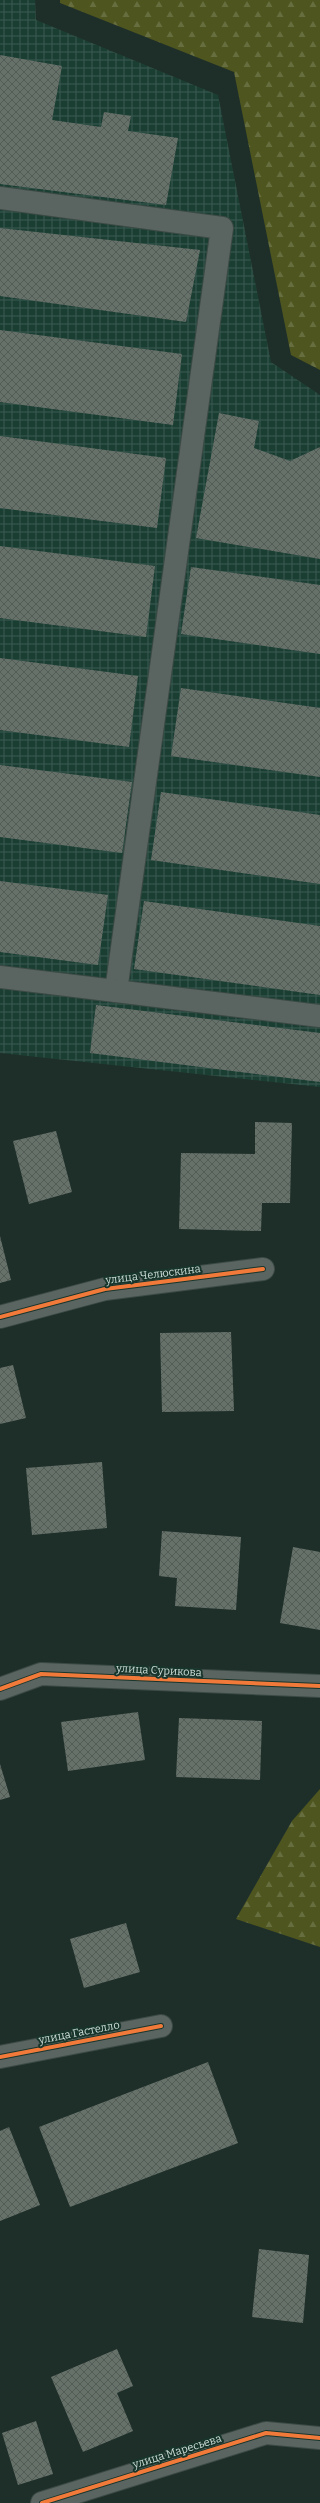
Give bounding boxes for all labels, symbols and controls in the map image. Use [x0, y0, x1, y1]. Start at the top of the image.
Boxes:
street label: улица Челюскина [104, 1262, 201, 1287]
street label: улица Сурикова [115, 1662, 202, 1679]
street label: улица Гастелло [36, 2018, 121, 2047]
street label: улица Маресьева [130, 2432, 223, 2471]

